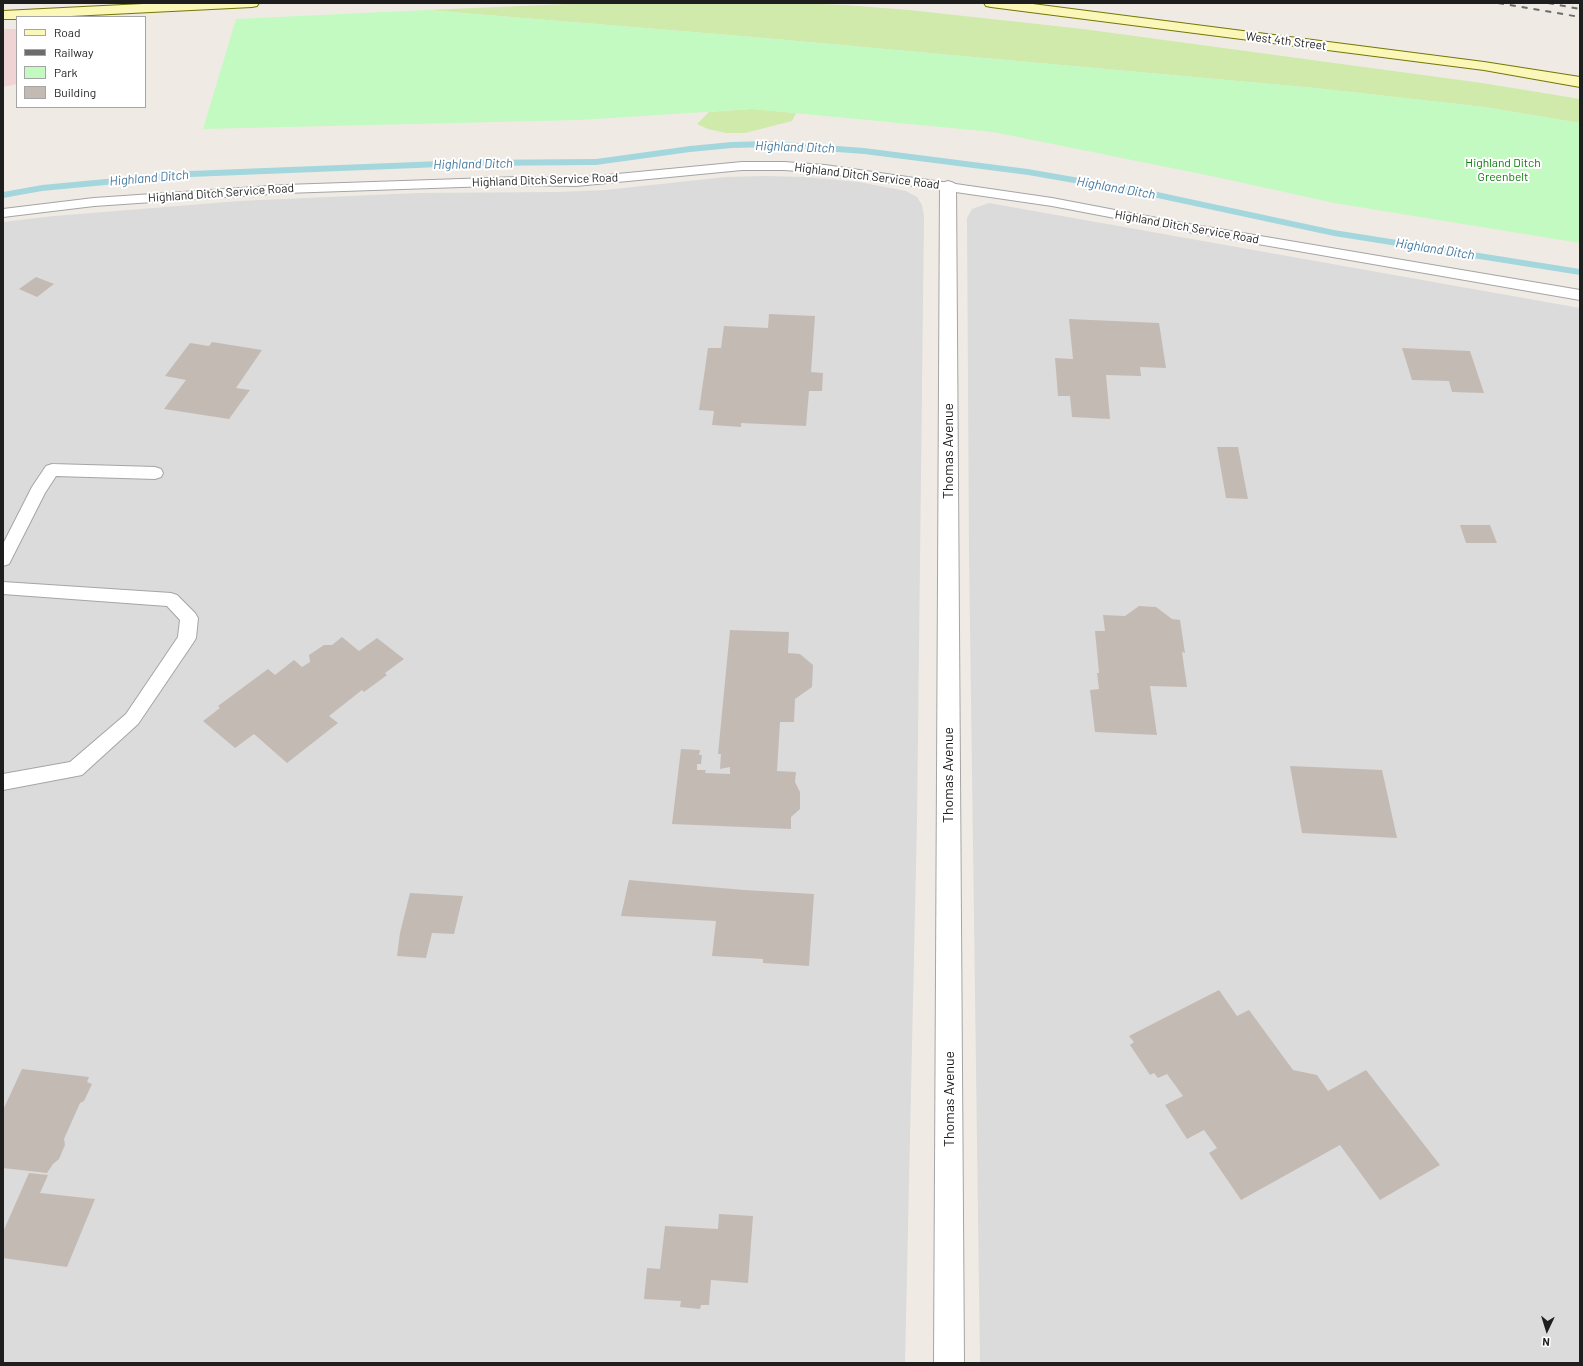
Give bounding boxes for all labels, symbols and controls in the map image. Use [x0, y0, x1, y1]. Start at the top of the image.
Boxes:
legend [16, 16, 146, 108]
text: Road [54, 25, 81, 39]
street label: West 4th Street [1245, 29, 1327, 53]
text: Railway [54, 45, 93, 59]
text: Park [54, 65, 78, 79]
text: Building [54, 85, 96, 99]
water label: Highland Ditch [755, 138, 835, 156]
water label: Highland Ditch [433, 156, 513, 172]
park label: Highland Ditch Greenbelt [1465, 156, 1541, 184]
street label: Highland Ditch Service Road [794, 160, 940, 192]
water label: Highland Ditch [109, 167, 189, 189]
street label: Highland Ditch Service Road [472, 170, 618, 190]
water label: Highland Ditch [1075, 173, 1157, 203]
street label: Highland Ditch Service Road [148, 181, 294, 205]
street label: Highland Ditch Service Road [1114, 207, 1260, 247]
water label: Highland Ditch [1394, 235, 1476, 263]
street label: Thomas Avenue [940, 403, 956, 499]
street label: Thomas Avenue [940, 727, 956, 823]
street label: Thomas Avenue [941, 1051, 957, 1147]
north arrow [1527, 1310, 1567, 1350]
text: N [1542, 1336, 1550, 1349]

